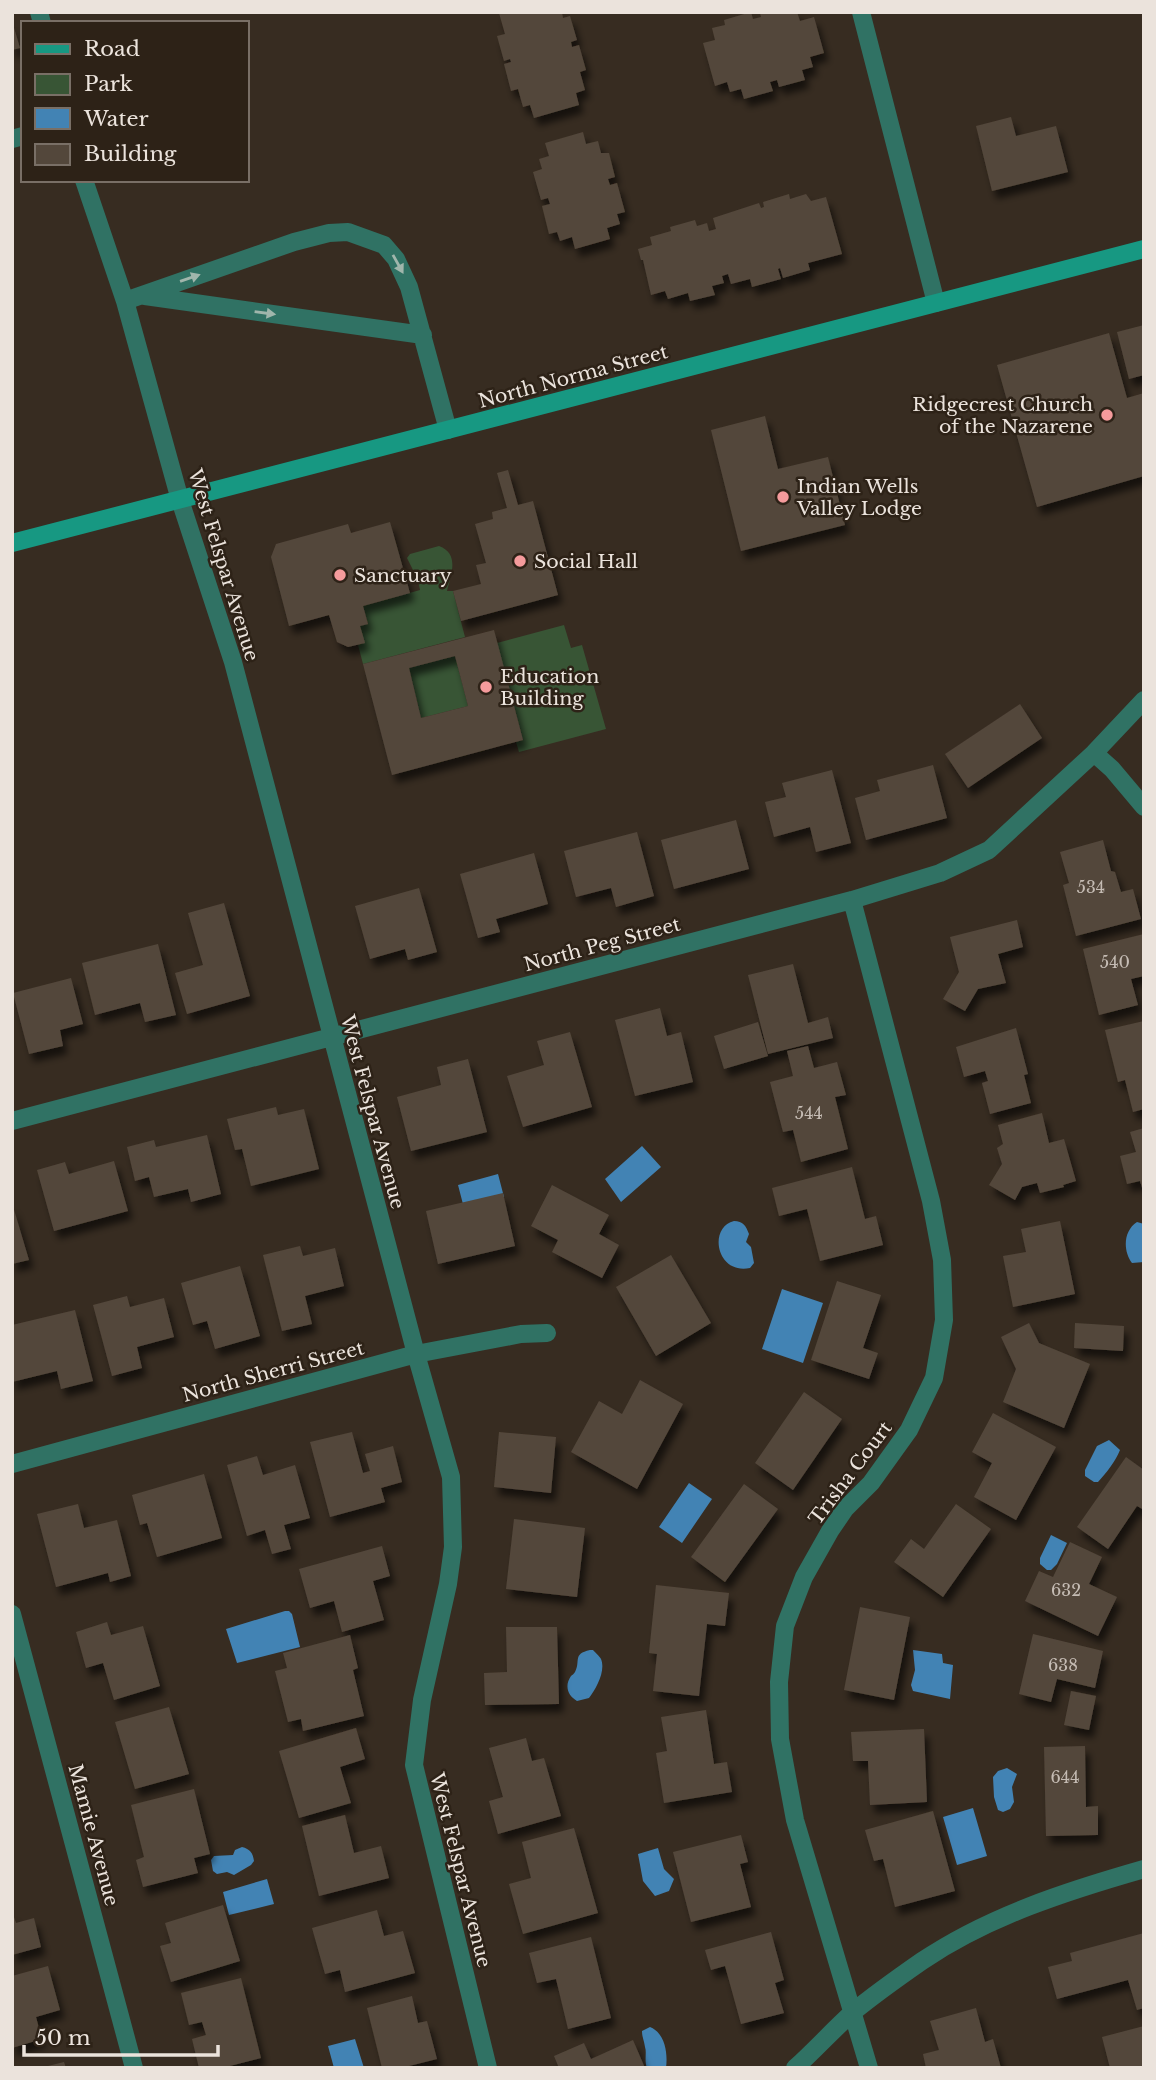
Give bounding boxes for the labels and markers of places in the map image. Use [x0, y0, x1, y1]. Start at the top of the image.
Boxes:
place label: Ridgecrest Church of the Nazarene [912, 393, 1093, 438]
marker: Ridgecrest Church of the Nazarene [1099, 407, 1115, 423]
place label: Indian Wells Valley Lodge [796, 475, 922, 520]
marker: Indian Wells Valley Lodge [775, 489, 791, 505]
place label: Social Hall [534, 550, 638, 573]
marker: Social Hall [512, 553, 528, 569]
place label: Sanctuary [354, 564, 452, 587]
marker: Sanctuary [332, 567, 348, 583]
place label: Education Building [500, 665, 599, 710]
marker: Education Building [478, 679, 494, 695]

